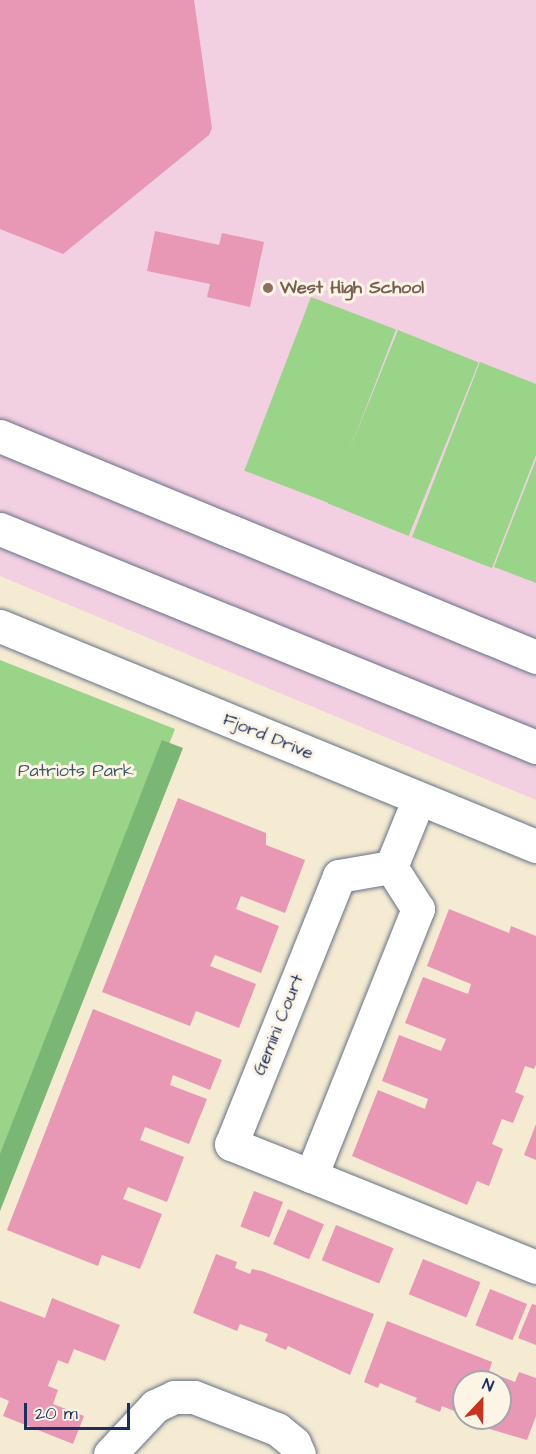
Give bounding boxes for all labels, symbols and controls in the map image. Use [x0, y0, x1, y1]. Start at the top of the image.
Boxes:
place label: West High School [280, 277, 424, 299]
marker: West High School [261, 281, 275, 295]
street label: Fjord Drive [220, 709, 316, 765]
park label: Patriots Park [18, 760, 134, 782]
street label: Gemini Court [249, 971, 309, 1079]
north arrow [452, 1370, 512, 1430]
text: N [479, 1373, 497, 1397]
scale bar [27, 1391, 134, 1429]
text: 20 m [35, 1401, 78, 1426]

